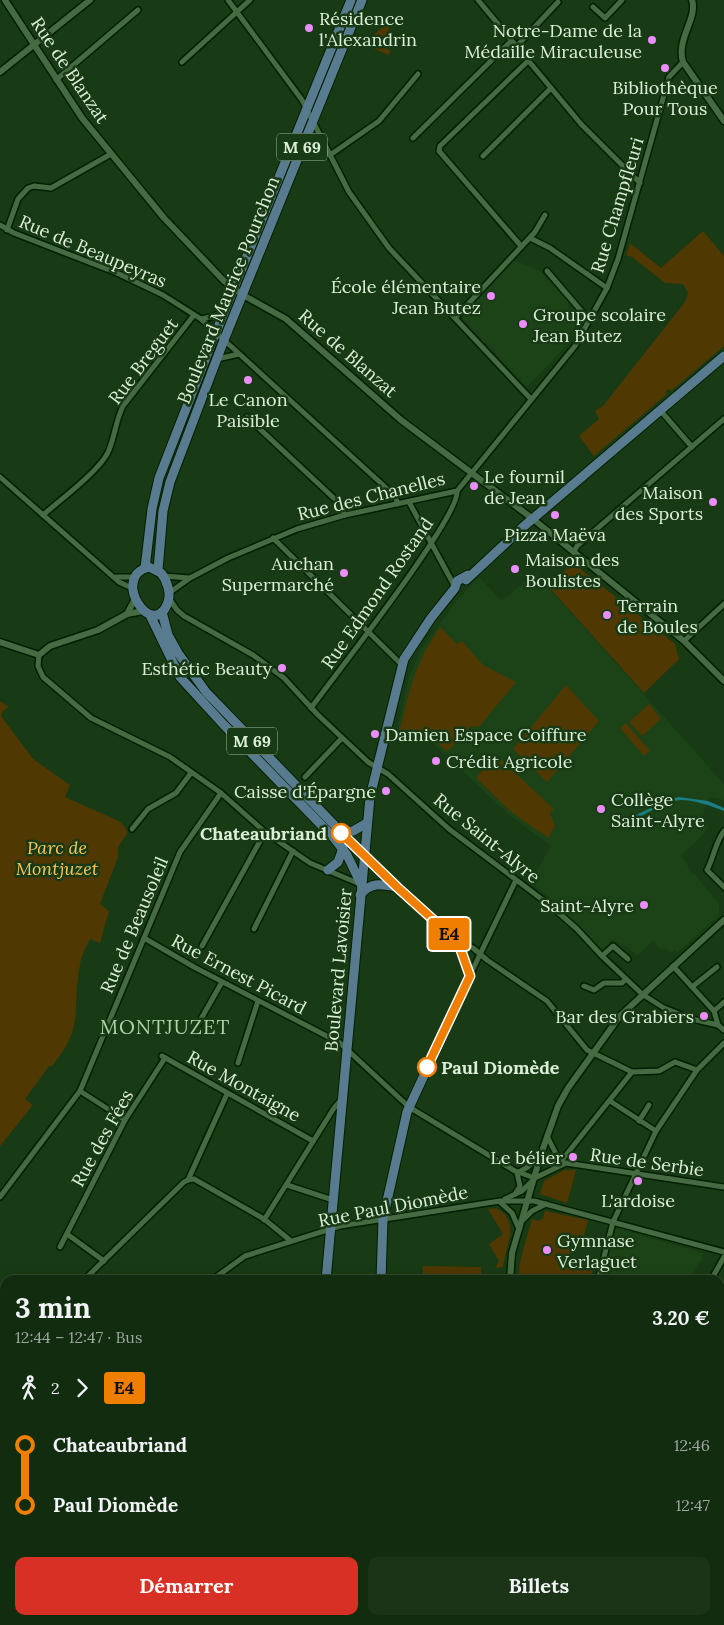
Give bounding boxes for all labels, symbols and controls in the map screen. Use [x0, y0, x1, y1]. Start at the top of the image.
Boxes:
place label: Résidence l'Alexandrin [319, 7, 417, 51]
street label: Rue de Blanzat [26, 12, 114, 128]
place label: Notre-Dame de la Médaille Miraculeuse [464, 19, 642, 63]
marker: Résidence l'Alexandrin [303, 22, 315, 34]
marker: Notre-Dame de la Médaille Miraculeuse [646, 34, 658, 46]
marker: Bibliothèque Pour Tous [659, 62, 671, 74]
place label: Bibliothèque Pour Tous [612, 76, 718, 120]
road number: M 69 [277, 134, 327, 160]
street label: Rue Champfleuri [585, 134, 649, 276]
street label: Boulevard Maurice Pourchon [172, 173, 284, 407]
street label: Rue de Beaupeyras [16, 210, 170, 292]
place label: École élémentaire Jean Butez [331, 275, 481, 319]
marker: École élémentaire Jean Butez [485, 290, 497, 302]
place label: Groupe scolaire Jean Butez [532, 303, 666, 347]
street label: Rue de Blanzat [294, 304, 402, 402]
street label: Rue Breguet [103, 313, 183, 409]
marker: Groupe scolaire Jean Butez [517, 318, 529, 330]
marker: Le Canon Paisible [242, 374, 254, 386]
place label: Le Canon Paisible [208, 388, 288, 432]
place label: Le fournil de Jean [484, 465, 565, 509]
street label: Rue des Chanelles [295, 467, 447, 525]
marker: Le fournil de Jean [468, 480, 480, 492]
place label: Maison des Sports [615, 481, 703, 525]
marker: Maison des Sports [707, 496, 719, 508]
marker: Pizza Maëva [549, 509, 561, 521]
street label: Rue Edmond Rostand [316, 513, 438, 673]
place label: Pizza Maëva [504, 523, 606, 546]
place label: Maison des Boulistes [525, 548, 619, 592]
place label: Auchan Supermarché [222, 552, 334, 596]
marker: Maison des Boulistes [509, 563, 521, 575]
marker: Auchan Supermarché [338, 567, 350, 579]
place label: Terrain de Boules [617, 594, 698, 638]
marker: Terrain de Boules [601, 609, 613, 621]
place label: Esthétic Beauty [141, 657, 272, 680]
marker: Esthétic Beauty [276, 662, 288, 674]
place label: Damien Espace Coiffure [385, 723, 587, 746]
road number: M 69 [227, 728, 277, 754]
marker: Damien Espace Coiffure [369, 728, 381, 740]
place label: Crédit Agricole [446, 750, 573, 773]
marker: Crédit Agricole [430, 755, 442, 767]
place label: Caisse d'Épargne [234, 780, 376, 803]
marker: Caisse d'Épargne [380, 785, 392, 797]
street label: Rue Saint-Alyre [429, 788, 545, 888]
place label: Collège Saint-Alyre [611, 788, 705, 832]
marker: Collège Saint-Alyre [595, 803, 607, 815]
place label: Chateaubriand [200, 822, 327, 845]
marker: Chateaubriand [331, 823, 351, 843]
park label: Parc de Montjuzet [16, 836, 99, 880]
street label: Rue de Beausoleil [95, 853, 173, 997]
street label: Boulevard Lavoisier [319, 887, 357, 1053]
place label: Saint-Alyre [540, 894, 634, 917]
marker: Saint-Alyre [638, 899, 650, 911]
line badge: E4 [426, 918, 472, 950]
text: E4 [438, 922, 460, 945]
street label: Rue Ernest Picard [168, 929, 311, 1019]
place label: Bar des Grabiers [555, 1005, 694, 1028]
marker: Bar des Grabiers [698, 1010, 710, 1022]
district label: MONTJUZET [100, 1014, 230, 1039]
street label: Rue Montaigne [183, 1045, 305, 1127]
place label: Paul Diomède [441, 1056, 560, 1079]
marker: Paul Diomède [417, 1057, 437, 1077]
street label: Rue des Fées [66, 1085, 138, 1191]
street label: Rue de Serbie [589, 1143, 706, 1181]
place label: Le bélier [490, 1146, 563, 1169]
marker: Le bélier [567, 1151, 579, 1163]
marker: L'ardoise [632, 1175, 644, 1187]
street label: Rue Paul Diomède [316, 1180, 470, 1232]
place label: L'ardoise [601, 1189, 675, 1212]
place label: Gymnase Verlaguet [556, 1229, 637, 1273]
marker: Gymnase Verlaguet [541, 1244, 553, 1256]
text: 3 min [15, 1290, 91, 1326]
text: 3.20 € [652, 1306, 710, 1330]
text: 12:44 – 12:47 · Bus [15, 1327, 142, 1347]
icon: walk [15, 1374, 43, 1402]
icon: forward [68, 1374, 96, 1402]
text: E4 [114, 1376, 135, 1399]
text: 2 [51, 1378, 60, 1398]
text: Chateaubriand [53, 1433, 187, 1457]
text: 12:46 [674, 1435, 710, 1455]
text: Paul Diomède [53, 1493, 178, 1517]
text: 12:47 [676, 1495, 710, 1515]
button: Démarrer [15, 1557, 358, 1615]
button: Billets [368, 1557, 710, 1615]

